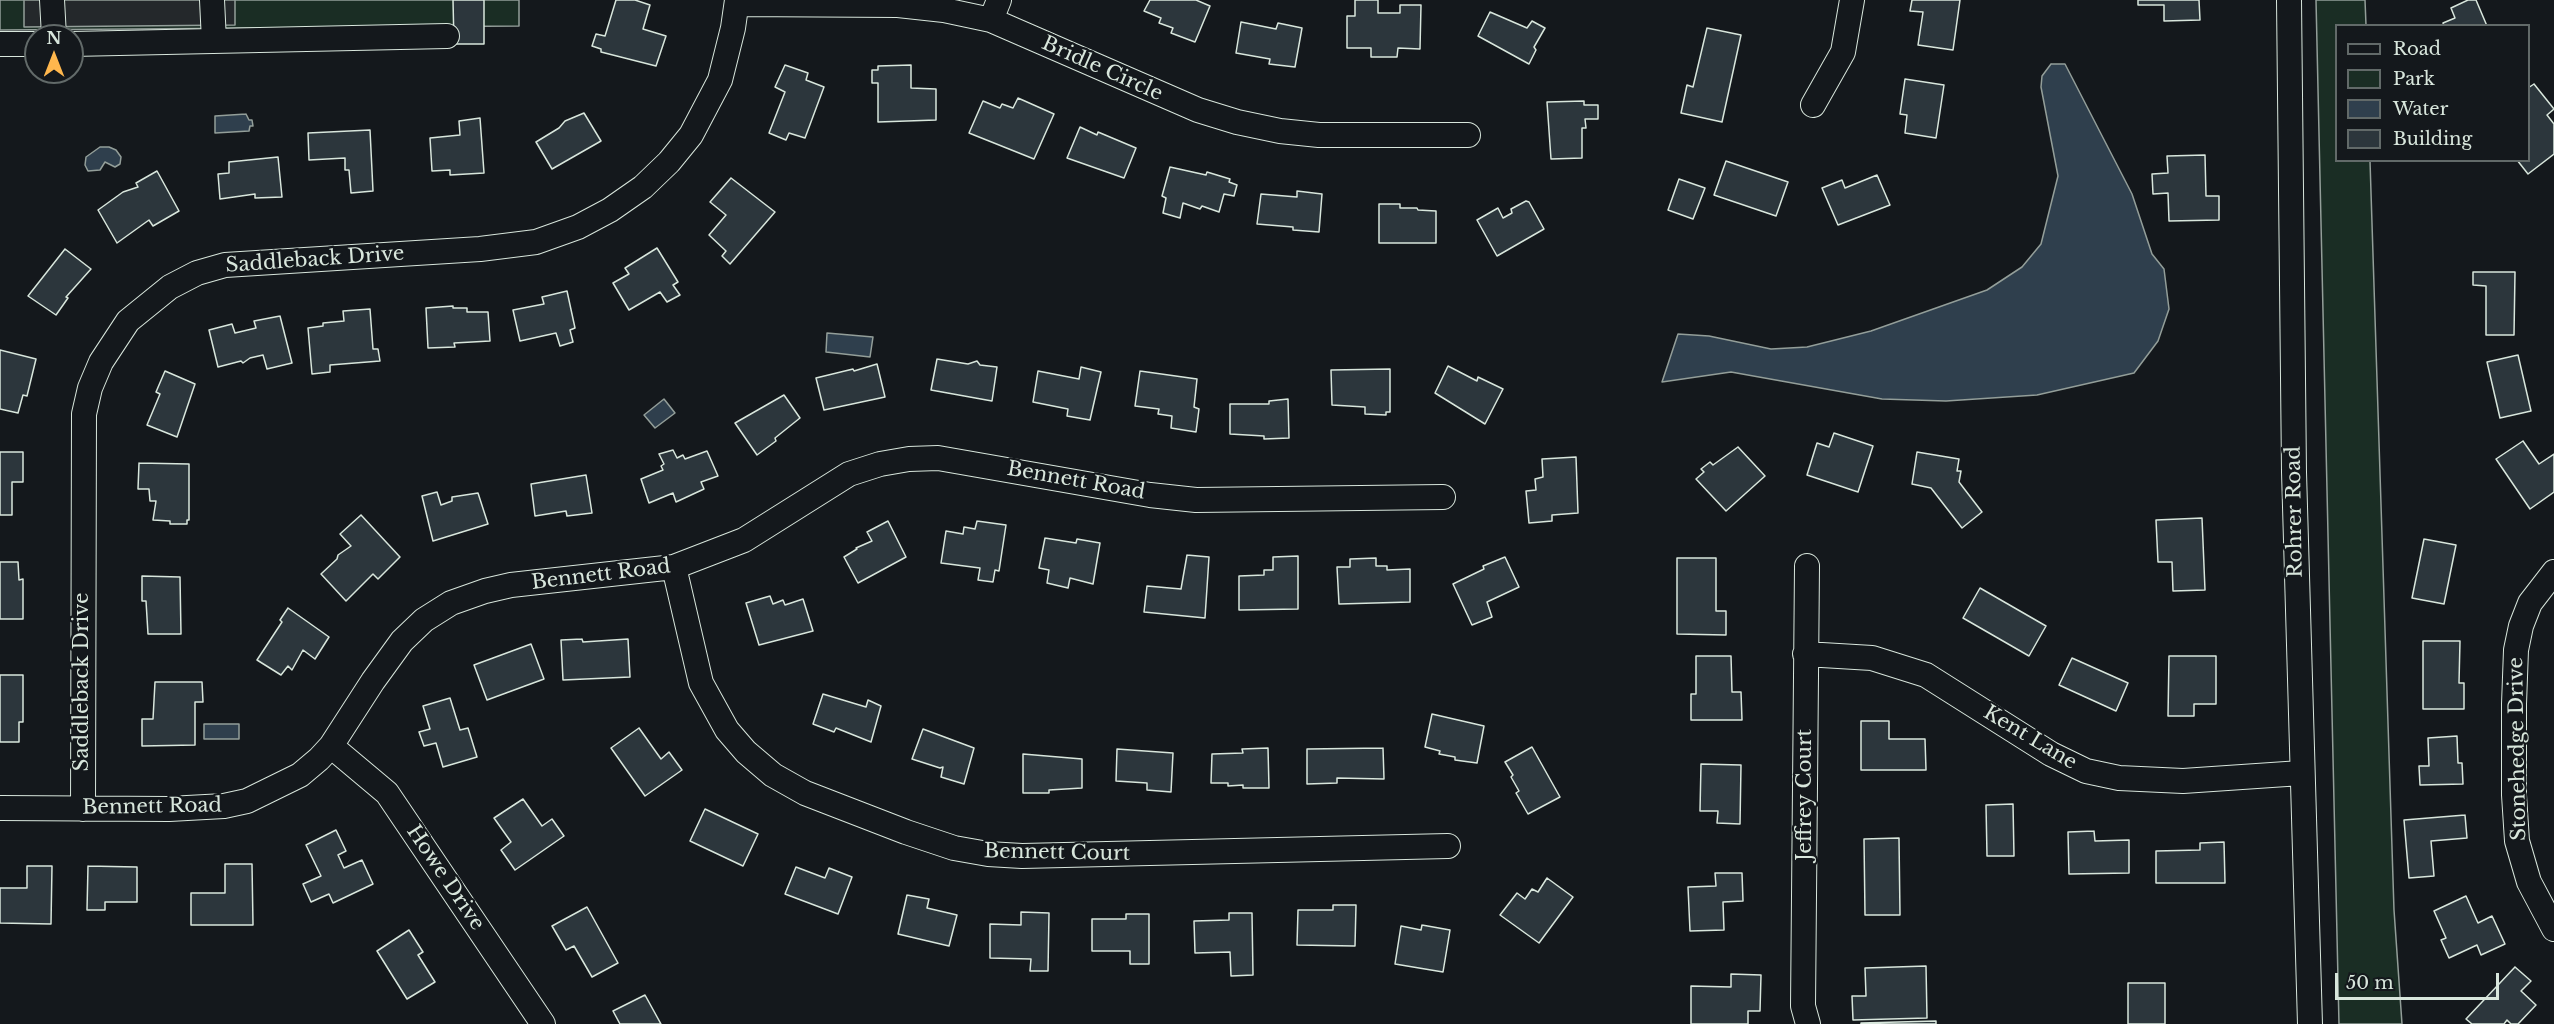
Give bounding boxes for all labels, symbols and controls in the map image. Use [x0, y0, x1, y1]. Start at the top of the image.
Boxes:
north arrow [24, 24, 84, 84]
legend [2335, 24, 2530, 162]
text: N [46, 28, 62, 48]
street label: Bridle Circle [1038, 32, 1166, 106]
text: Road [2393, 38, 2441, 60]
text: Park [2393, 68, 2435, 90]
text: Water [2393, 98, 2448, 120]
text: Building [2393, 128, 2472, 150]
street label: Saddleback Drive [225, 242, 405, 278]
street label: Rohrer Road [2282, 446, 2308, 578]
street label: Bennett Road [1005, 457, 1147, 505]
street label: Bennett Road [530, 555, 672, 595]
street label: Saddleback Drive [70, 592, 94, 772]
street label: Stonehedge Drive [2504, 657, 2532, 841]
street label: Kent Lane [1979, 701, 2081, 775]
street label: Jeffrey Court [1793, 729, 1817, 861]
street label: Bennett Road [82, 794, 222, 820]
street label: Howe Drive [401, 821, 489, 935]
street label: Bennett Court [984, 840, 1130, 866]
scale bar [2338, 961, 2502, 999]
text: 50 m [2346, 972, 2394, 994]

